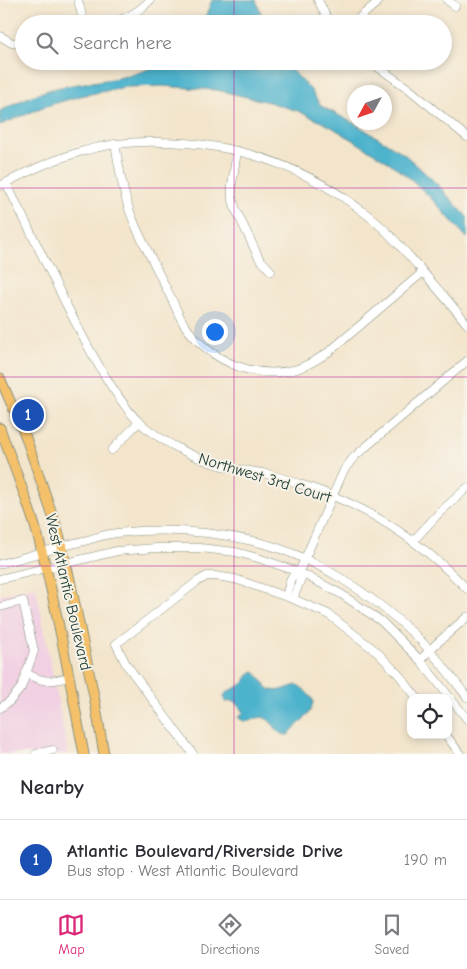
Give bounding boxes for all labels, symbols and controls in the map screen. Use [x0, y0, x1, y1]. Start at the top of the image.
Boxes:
search box [15, 15, 452, 70]
icon: search [33, 29, 61, 57]
text: Search here [73, 32, 172, 54]
north arrow [347, 85, 392, 130]
your location [202, 319, 228, 345]
pin: 1 [12, 396, 44, 434]
street label: Northwest 3rd Court [196, 449, 334, 507]
street label: West Atlantic Boulevard [41, 512, 95, 672]
map controls [407, 694, 452, 739]
button: locate [407, 694, 452, 739]
text: Nearby [20, 775, 84, 799]
text: Atlantic Boulevard/Riverside Drive [67, 840, 343, 862]
text: 1 [33, 851, 39, 869]
text: 190 m [404, 851, 447, 869]
text: Bus stop · West Atlantic Boulevard [67, 862, 299, 880]
tab: Map [57, 911, 85, 958]
tab: Directions [200, 911, 260, 958]
tab: Saved [375, 911, 410, 958]

